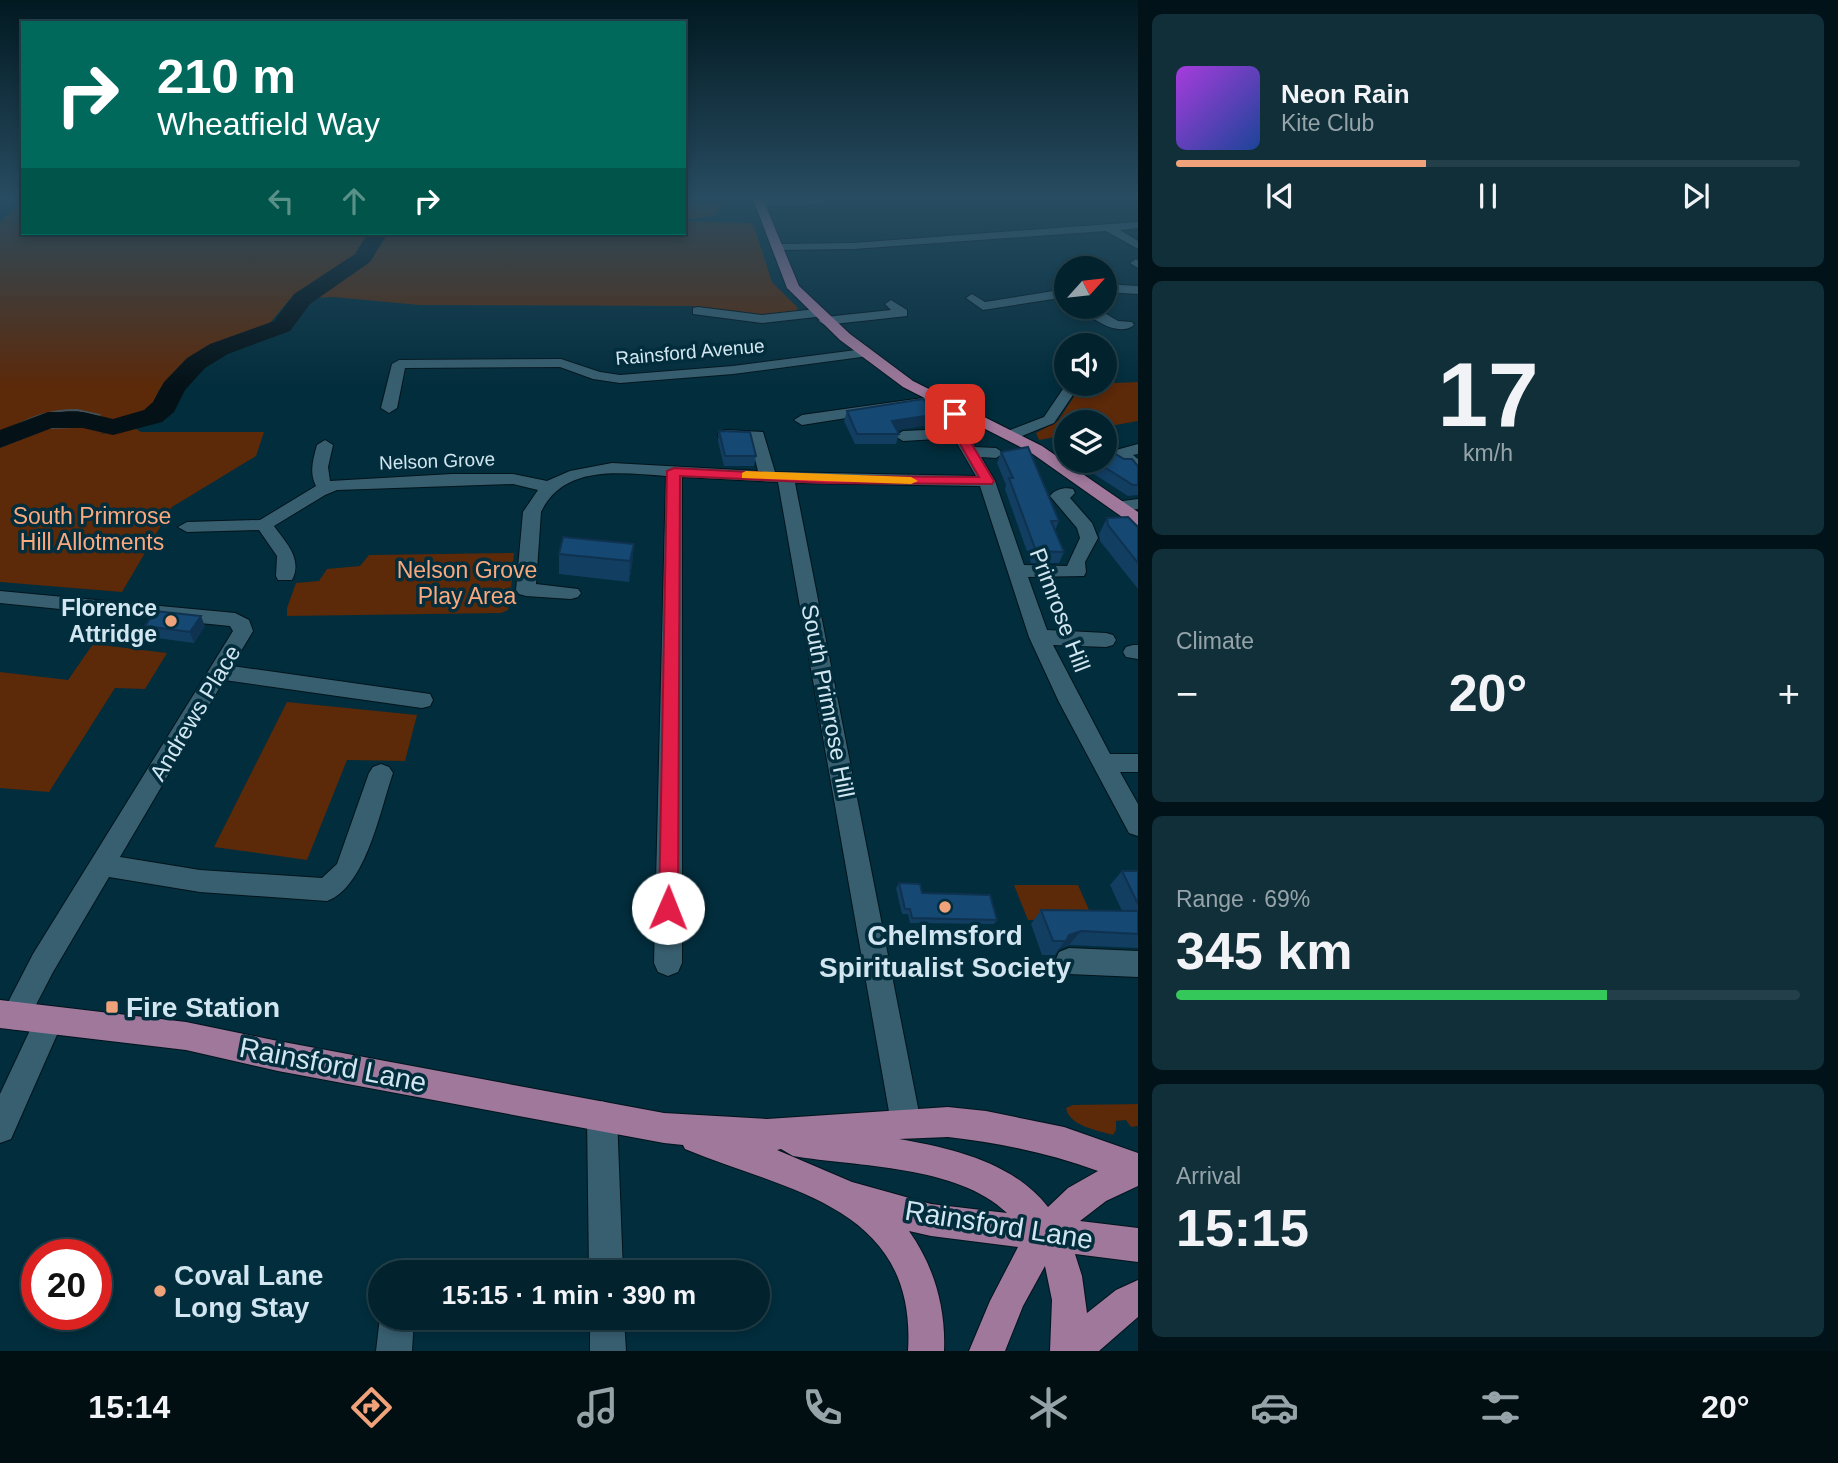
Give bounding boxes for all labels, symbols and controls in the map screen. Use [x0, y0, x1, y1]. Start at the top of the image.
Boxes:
icon: right [42, 49, 133, 140]
text: 210 m [157, 49, 296, 103]
text: Neon Rain [1281, 79, 1410, 109]
text: Wheatfield Way [157, 106, 380, 142]
text: Kite Club [1281, 110, 1374, 136]
icon: previous [1261, 177, 1299, 215]
icon: pause [1469, 177, 1507, 215]
icon: next [1677, 177, 1715, 215]
icon: left [262, 182, 300, 220]
icon: ahead [335, 182, 373, 220]
icon: right [408, 182, 446, 220]
north arrow [1054, 256, 1116, 318]
map controls [1054, 256, 1117, 473]
button: sound [1054, 333, 1117, 396]
street label: Rainsford Avenue [615, 335, 765, 369]
text: 17 [1437, 344, 1539, 445]
pin [925, 384, 985, 444]
icon: arrive [936, 395, 974, 433]
button: layers [1054, 410, 1117, 473]
text: km/h [1463, 440, 1513, 466]
street label: Nelson Grove [379, 448, 495, 474]
park label: South Primrose Hill Allotments [13, 503, 171, 555]
street label: Primrose Hill [1025, 544, 1095, 676]
park label: Nelson Grove Play Area [397, 557, 537, 609]
place label: Florence Attridge [61, 595, 157, 647]
street label: South Primrose Hill [796, 602, 860, 800]
marker: Florence Attridge [163, 613, 179, 629]
text: Climate [1176, 628, 1254, 654]
street label: Andrews Place [144, 641, 246, 785]
text: 20° [1449, 664, 1527, 722]
text: − [1176, 673, 1198, 715]
text: + [1778, 673, 1800, 715]
position arrow [631, 871, 705, 945]
text: Range · 69% [1176, 886, 1310, 912]
marker: Chelmsford Spiritualist Society [937, 899, 953, 915]
place label: Chelmsford Spiritualist Society [819, 920, 1071, 983]
text: 345 km [1176, 922, 1352, 980]
place label: Fire Station [126, 992, 280, 1023]
marker: Fire Station [104, 999, 120, 1015]
street label: Rainsford Lane [237, 1032, 429, 1098]
text: Arrival [1176, 1163, 1241, 1189]
street label: Rainsford Lane [903, 1195, 1095, 1255]
text: 15:15 [1176, 1199, 1309, 1257]
speed limit sign: 20 [21, 1239, 112, 1330]
place label: Coval Lane Long Stay [174, 1260, 323, 1323]
text: 15:15 · 1 min · 390 m [442, 1280, 696, 1310]
marker: Coval Lane Long Stay [152, 1283, 168, 1299]
icon: directions [347, 1383, 396, 1432]
icon: music [573, 1383, 622, 1432]
icon: phone [798, 1383, 847, 1432]
icon: climate [1024, 1383, 1073, 1432]
icon: car [1250, 1383, 1299, 1432]
icon: filters [1476, 1383, 1525, 1432]
text: 15:14 [88, 1389, 170, 1425]
text: 20° [1701, 1389, 1750, 1425]

